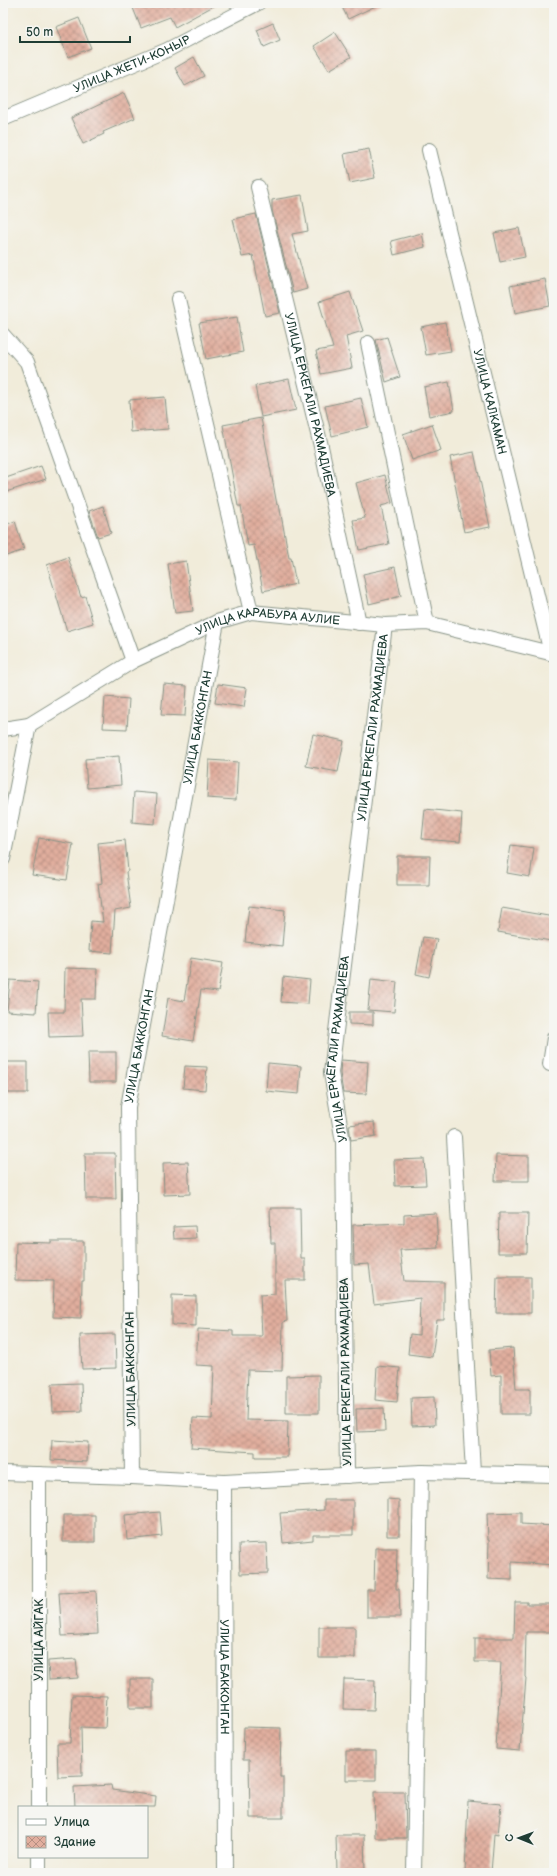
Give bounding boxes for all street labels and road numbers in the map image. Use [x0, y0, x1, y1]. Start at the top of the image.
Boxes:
street label: УЛИЦА ЖЕТИ-КОНЫР [71, 32, 193, 96]
street label: УЛИЦА ЕРКЕГАЛИ РАХМАДИЕВА [281, 311, 339, 499]
street label: УЛИЦА КАЛКАМАН [470, 347, 510, 456]
street label: УЛИЦА КАРАБУРА АУЛИЕ [193, 604, 341, 638]
street label: УЛИЦА ЕРКЕГАЛИ РАХМАДИЕВА [354, 632, 391, 822]
street label: УЛИЦА БАККОНГАН [180, 669, 215, 785]
street label: УЛИЦА ЕРКЕГАЛИ РАХМАДИЕВА [323, 954, 353, 1143]
street label: УЛИЦА БАККОНГАН [121, 988, 157, 1104]
street label: УЛИЦА ЕРКЕГАЛИ РАХМАДИЕВА [337, 1277, 355, 1466]
street label: УЛИЦА БАККОНГАН [122, 1311, 140, 1427]
street label: УЛИЦА АЙГАК [32, 1599, 47, 1681]
street label: УЛИЦА БАККОНГАН [217, 1619, 232, 1735]

